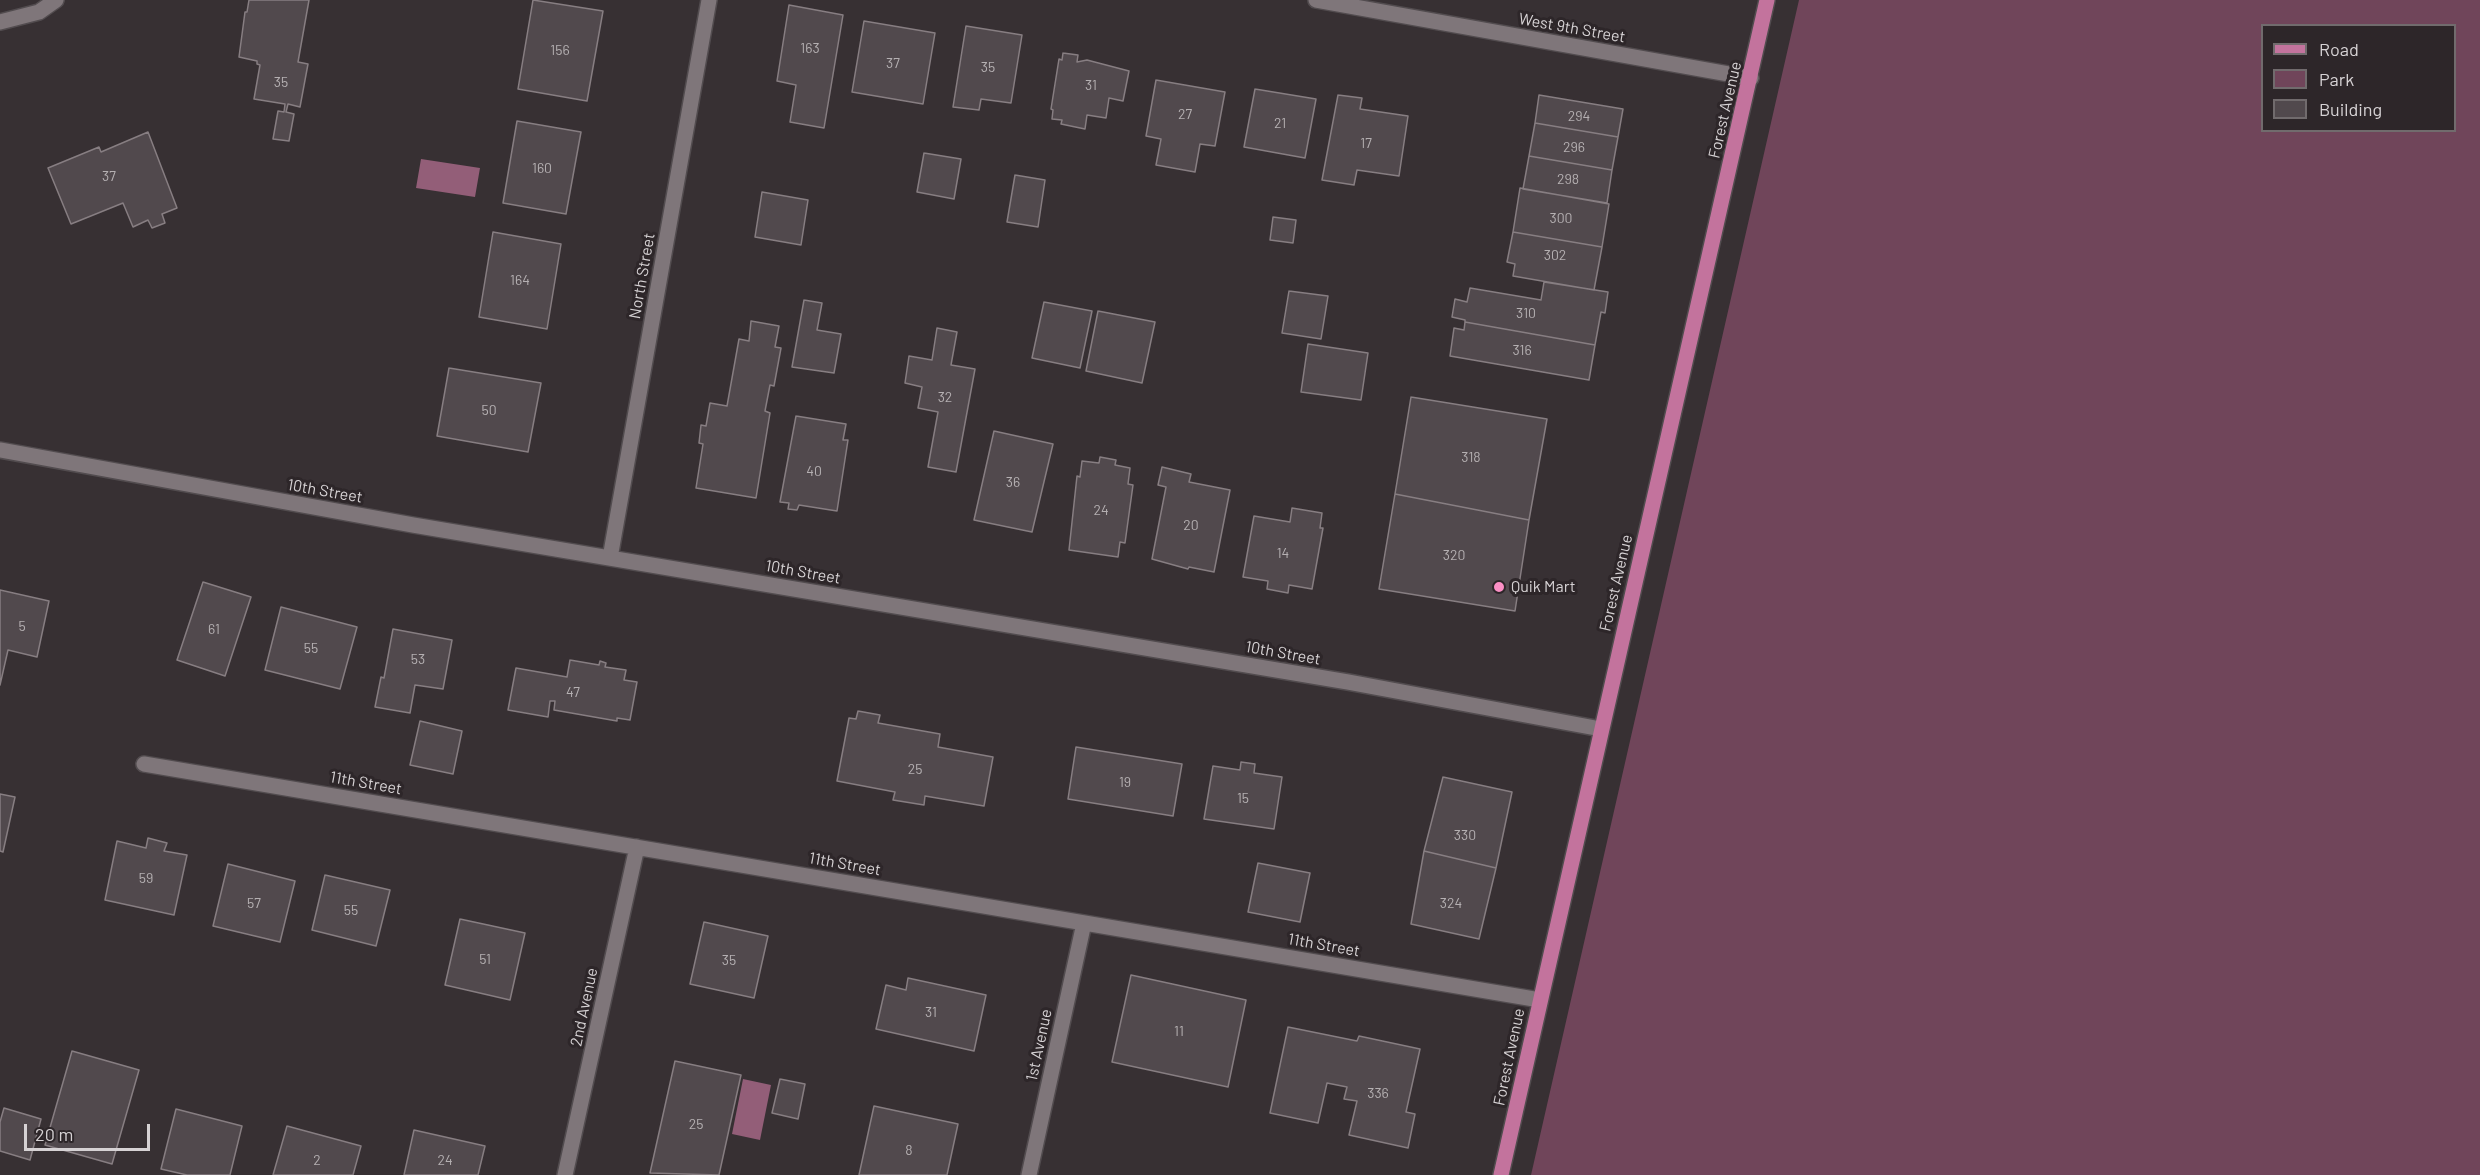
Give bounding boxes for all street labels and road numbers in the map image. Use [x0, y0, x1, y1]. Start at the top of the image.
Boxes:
street label: West 9th Street [1517, 9, 1627, 47]
street label: Forest Avenue [1705, 60, 1745, 160]
street label: North Street [625, 232, 659, 320]
street label: 10th Street [286, 475, 364, 507]
street label: Forest Avenue [1596, 533, 1636, 633]
street label: 10th Street [764, 556, 842, 588]
street label: 10th Street [1244, 637, 1322, 669]
street label: 11th Street [329, 767, 403, 799]
street label: 11th Street [808, 848, 882, 880]
street label: 11th Street [1287, 929, 1361, 961]
street label: 2nd Avenue [566, 966, 602, 1048]
street label: 1st Avenue [1022, 1007, 1056, 1083]
street label: Forest Avenue [1489, 1007, 1529, 1107]

